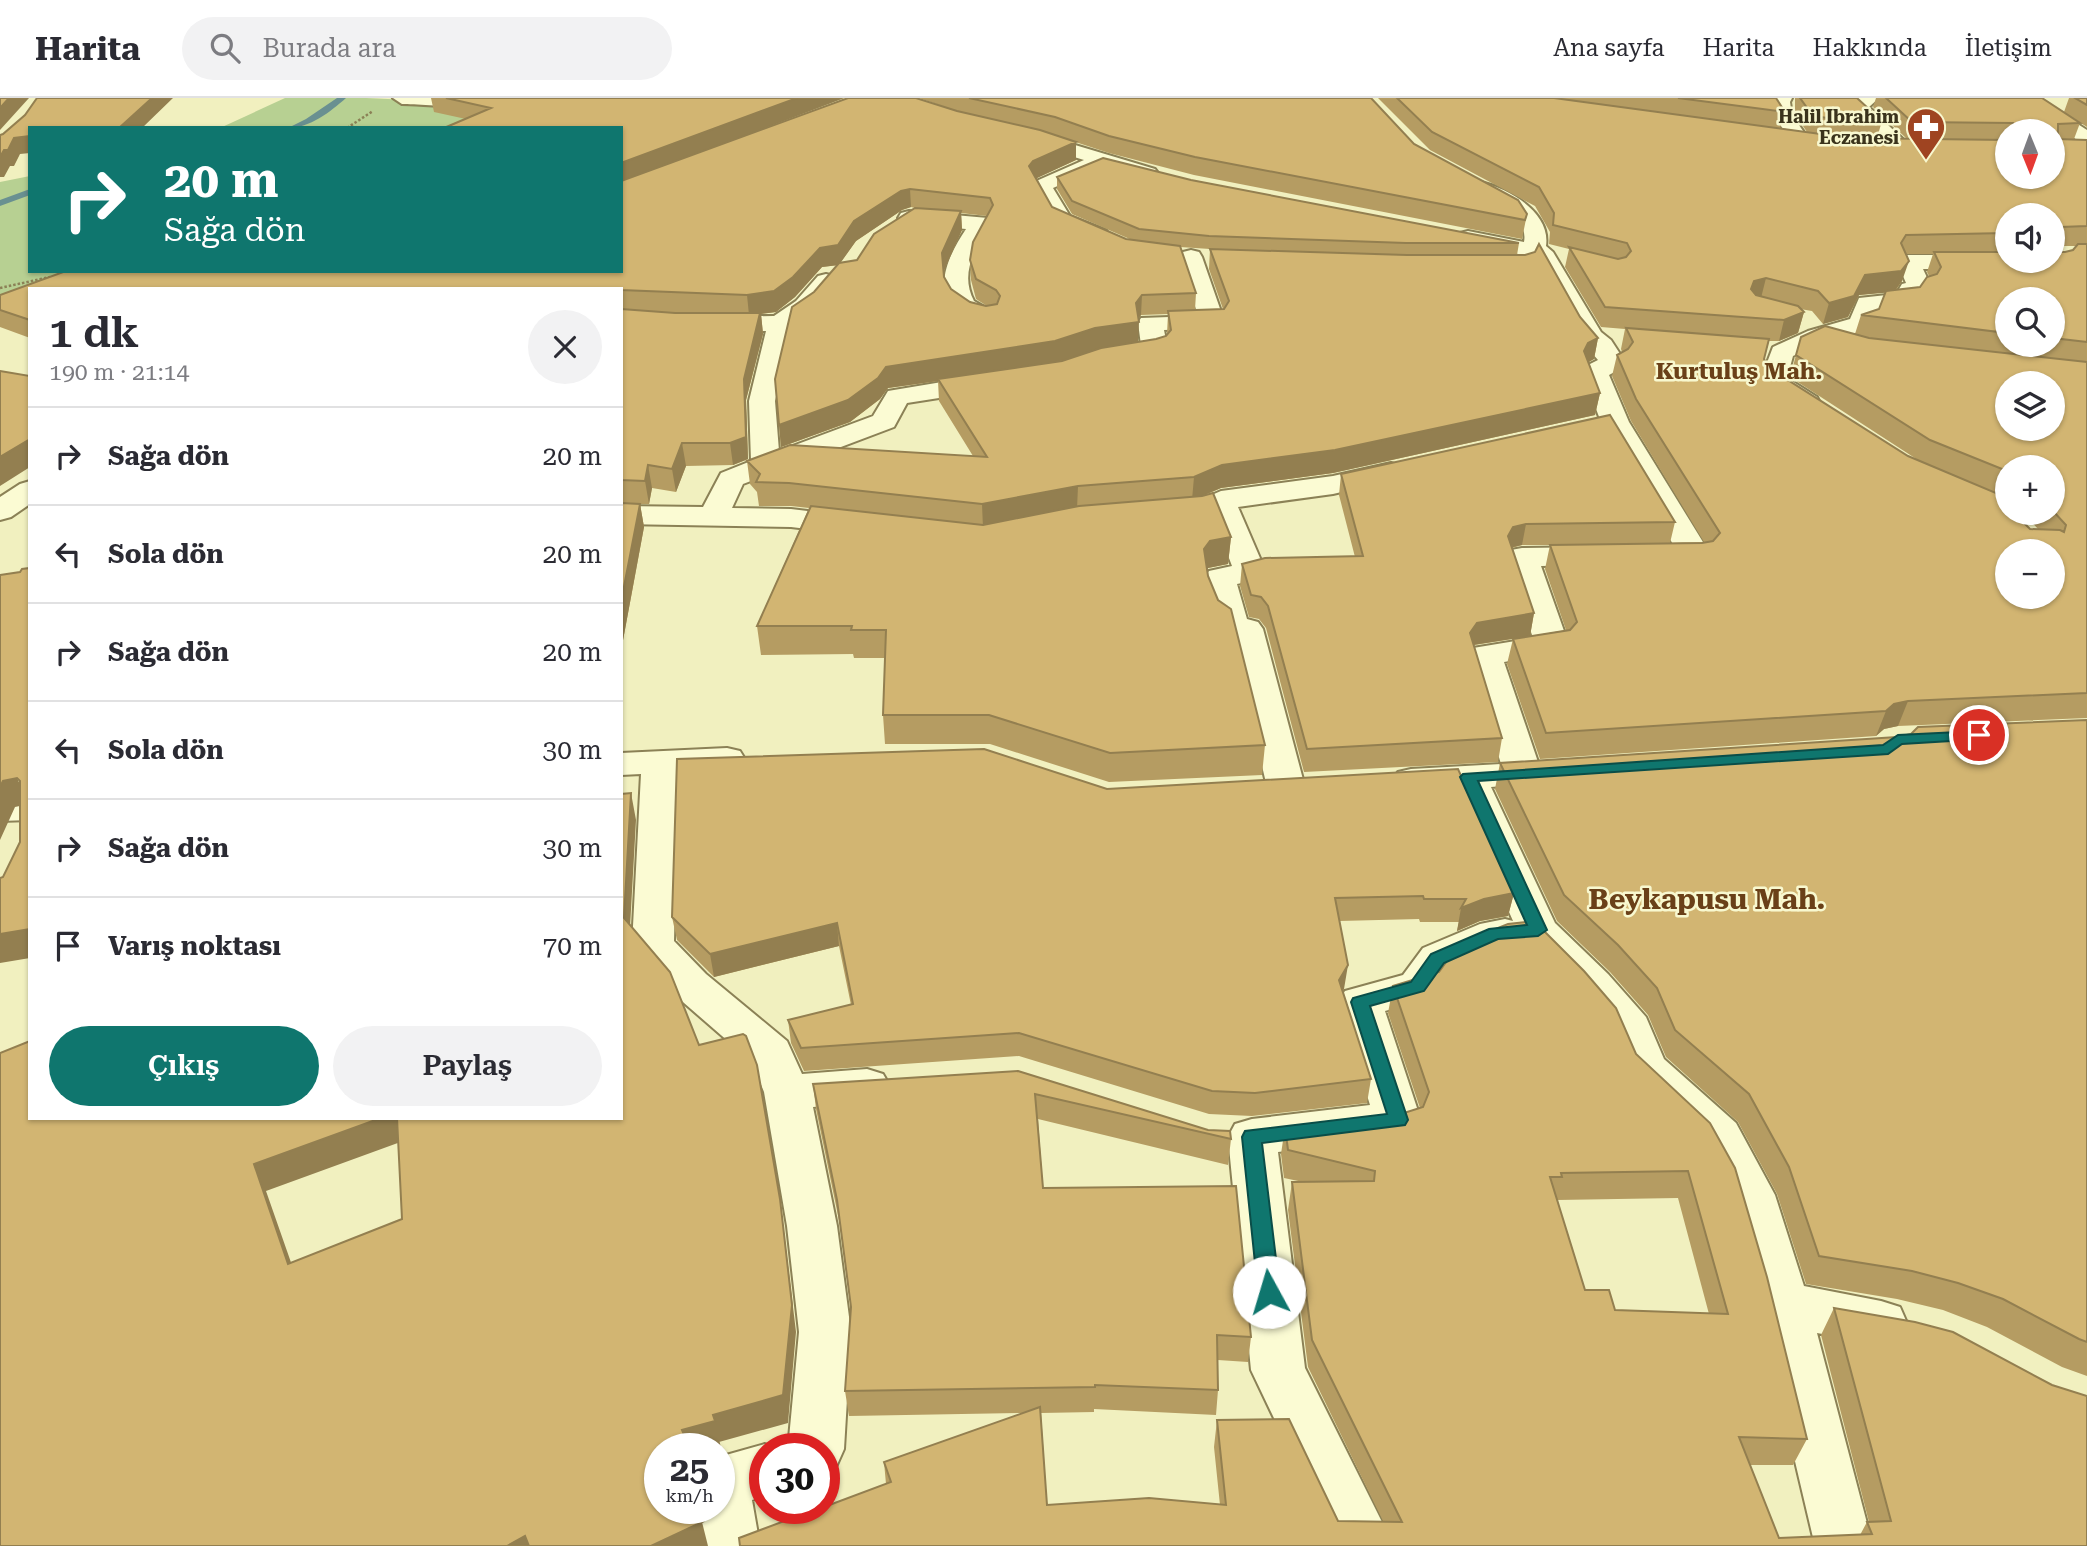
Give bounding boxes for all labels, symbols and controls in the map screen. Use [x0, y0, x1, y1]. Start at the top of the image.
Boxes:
search box [182, 17, 672, 80]
text: Harita [35, 29, 140, 68]
icon: search [206, 29, 244, 67]
text: Burada ara [262, 33, 396, 63]
text: Ana sayfa [1553, 34, 1664, 62]
text: Harita [1702, 34, 1775, 62]
text: Hakkında [1813, 34, 1927, 62]
text: İletişim [1965, 34, 2052, 62]
place label: Halil Ibrahim Eczanesi [1778, 106, 1900, 148]
pharmacy icon: Halil Ibrahim Eczanesi [1905, 106, 1947, 161]
north arrow [1995, 119, 2065, 189]
map controls [1995, 119, 2065, 609]
text: 20 m [164, 152, 279, 209]
icon: right [49, 154, 140, 245]
button: sound [1995, 203, 2065, 273]
text: Sağa dön [164, 211, 305, 249]
button: search [1995, 287, 2065, 357]
text: 1 dk [49, 308, 139, 357]
button: close [528, 310, 602, 384]
district label: Kurtuluş Mah. [1656, 358, 1822, 385]
text: 190 m · 21:14 [49, 359, 189, 386]
button: layers [1995, 371, 2065, 441]
icon: right [49, 437, 87, 475]
text: Sağa dön [108, 441, 229, 471]
text: 20 m [543, 441, 602, 471]
button: + [1995, 455, 2065, 525]
icon: left [49, 535, 87, 573]
text: Sola dön [108, 539, 224, 569]
text: 20 m [543, 539, 602, 569]
button: − [1995, 539, 2065, 609]
icon: right [49, 633, 87, 671]
text: Sağa dön [108, 637, 229, 667]
text: 20 m [543, 637, 602, 667]
pin [1949, 705, 2009, 765]
icon: arrive [1960, 716, 1998, 754]
icon: left [49, 731, 87, 769]
text: Sola dön [108, 735, 224, 765]
text: 30 m [543, 735, 602, 765]
icon: right [49, 829, 87, 867]
text: Sağa dön [108, 833, 229, 863]
text: 30 m [543, 833, 602, 863]
district label: Beykapusu Mah. [1589, 883, 1825, 916]
icon: arrive [49, 927, 87, 965]
text: Varış noktası [108, 931, 281, 961]
text: 70 m [543, 931, 602, 961]
button: Çıkış [49, 1026, 319, 1106]
button: Paylaş [333, 1026, 602, 1106]
position arrow [1232, 1255, 1306, 1329]
speed limit sign: 30 [749, 1433, 840, 1524]
text: 25 [670, 1449, 709, 1490]
text: km/h [665, 1485, 714, 1506]

